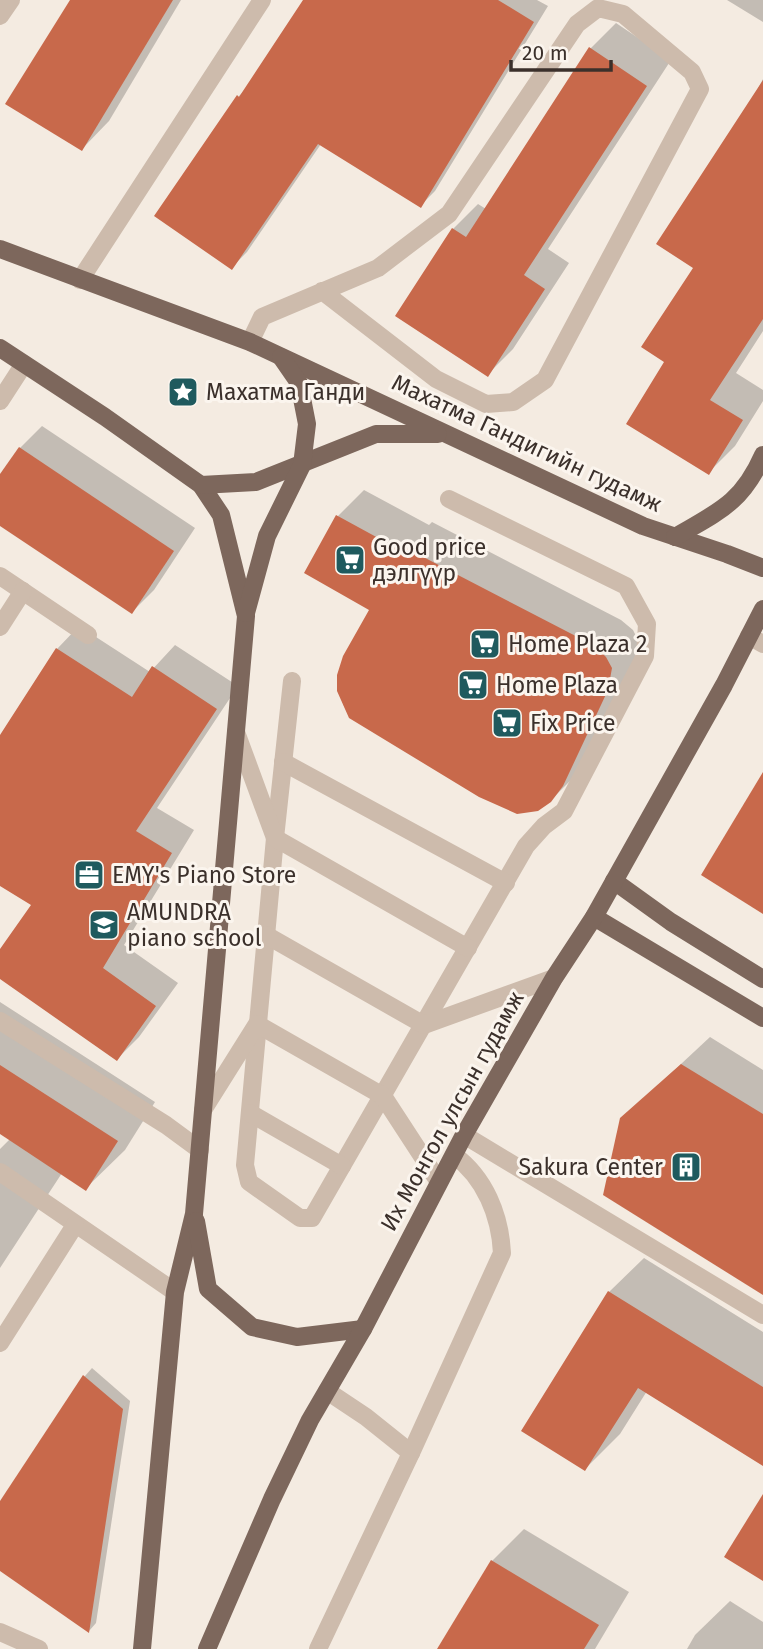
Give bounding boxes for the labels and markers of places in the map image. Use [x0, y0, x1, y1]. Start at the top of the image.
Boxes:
place icon: Махатма Ганди [166, 375, 200, 409]
place label: Махатма Ганди [206, 378, 365, 406]
place label: Good price дэлгүүр [373, 533, 486, 587]
supermarket icon: Good price дэлгүүр [333, 543, 367, 577]
supermarket icon: Home Plaza 2 [468, 627, 502, 661]
place label: Home Plaza 2 [508, 630, 647, 658]
supermarket icon: Home Plaza [456, 668, 490, 702]
place label: Home Plaza [496, 671, 618, 699]
supermarket icon: Fix Price [490, 706, 524, 740]
place label: Fix Price [530, 709, 616, 737]
office icon: EMY's Piano Store [72, 858, 106, 892]
place label: EMY's Piano Store [112, 861, 296, 889]
place label: AMUNDRA piano school [127, 898, 262, 952]
school or university icon: AMUNDRA piano school [87, 908, 121, 942]
building icon: Sakura Center [669, 1150, 703, 1184]
place label: Sakura Center [518, 1153, 663, 1181]

